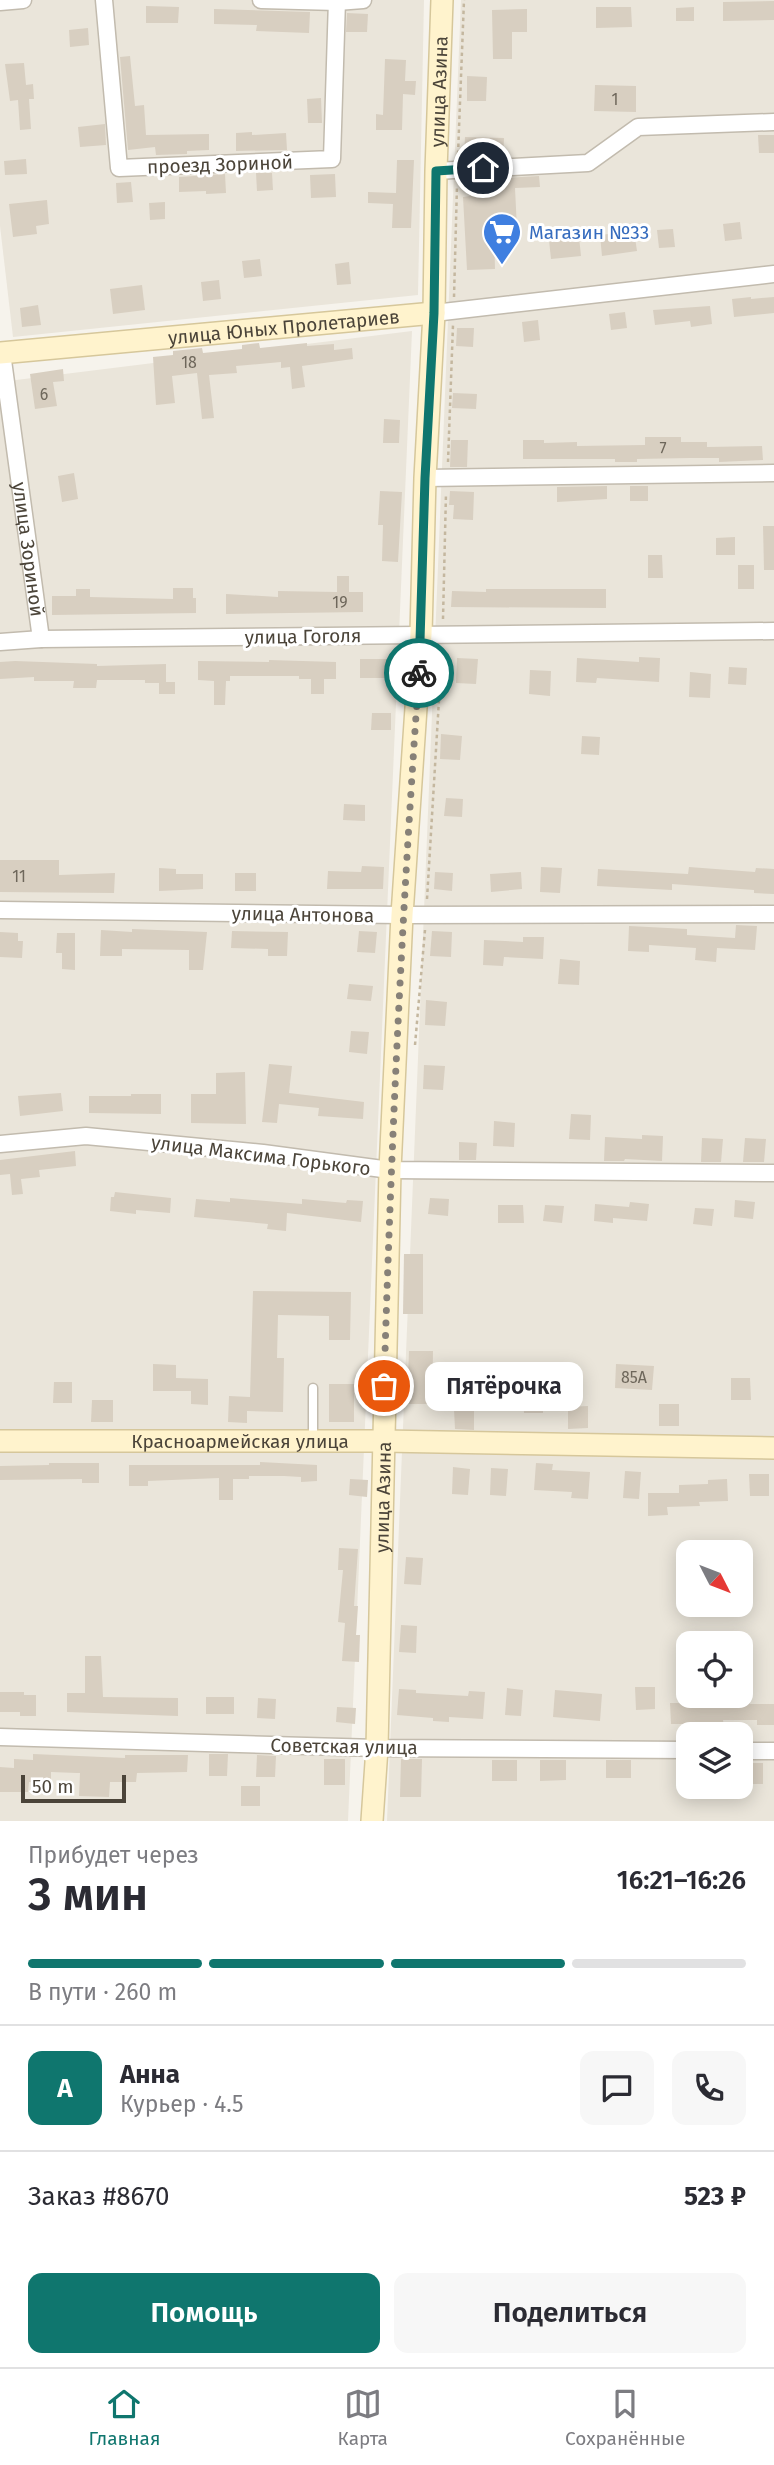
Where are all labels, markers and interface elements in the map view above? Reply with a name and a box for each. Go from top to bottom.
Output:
street label: улица Азина [426,36,453,148]
house number: 1 [612,90,618,109]
pin [453,138,513,198]
icon: home [464,149,502,187]
street label: проезд Зориной [147,150,293,179]
supermarket icon: Магазин №33 [481,211,523,266]
place label: Магазин №33 [529,221,649,244]
street label: улица Юных Пролетариев [167,305,401,349]
house number: 18 [181,353,197,372]
house number: 6 [40,385,48,404]
house number: 7 [659,439,667,458]
street label: улица Зориной [8,481,49,618]
house number: 19 [332,593,348,612]
street label: улица Гоголя [244,624,362,649]
courier [384,638,454,708]
icon: bike [400,654,438,692]
house number: 11 [12,867,26,886]
street label: улица Антонова [232,902,374,927]
street label: улица Максима Горького [150,1131,372,1180]
pin [354,1356,414,1416]
callout: Пятёрочка [426,1362,584,1410]
icon: bag [365,1367,403,1405]
house number: 85А [621,1368,648,1387]
text: Пятёрочка [446,1372,562,1400]
street label: Красноармейская улица [131,1430,349,1453]
street label: улица Азина [370,1441,396,1553]
north arrow [676,1540,752,1617]
map controls [676,1540,753,1799]
button: locate [676,1631,753,1708]
button: layers [676,1722,753,1799]
street label: Советская улица [270,1734,418,1759]
scale bar [21,1772,126,1804]
text: 50 m [32,1775,73,1798]
text: Прибудет через [28,1841,199,1869]
text: 16:21–16:26 [617,1865,746,1896]
text: 3 мин [28,1867,148,1922]
text: В пути · 260 m [28,1978,177,2006]
button: chat [580,2051,654,2125]
button: phone [672,2051,746,2125]
text: Анна [120,2059,180,2090]
text: А [57,2073,73,2104]
text: Курьер · 4.5 [120,2090,244,2118]
text: Заказ #8670 [28,2181,170,2212]
text: 523 ₽ [684,2181,746,2212]
button: Помощь [28,2273,380,2353]
button: Поделиться [394,2273,746,2353]
tab: Главная [89,2385,160,2450]
tab: Карта [338,2385,388,2450]
tab: Сохранённые [565,2385,685,2450]

